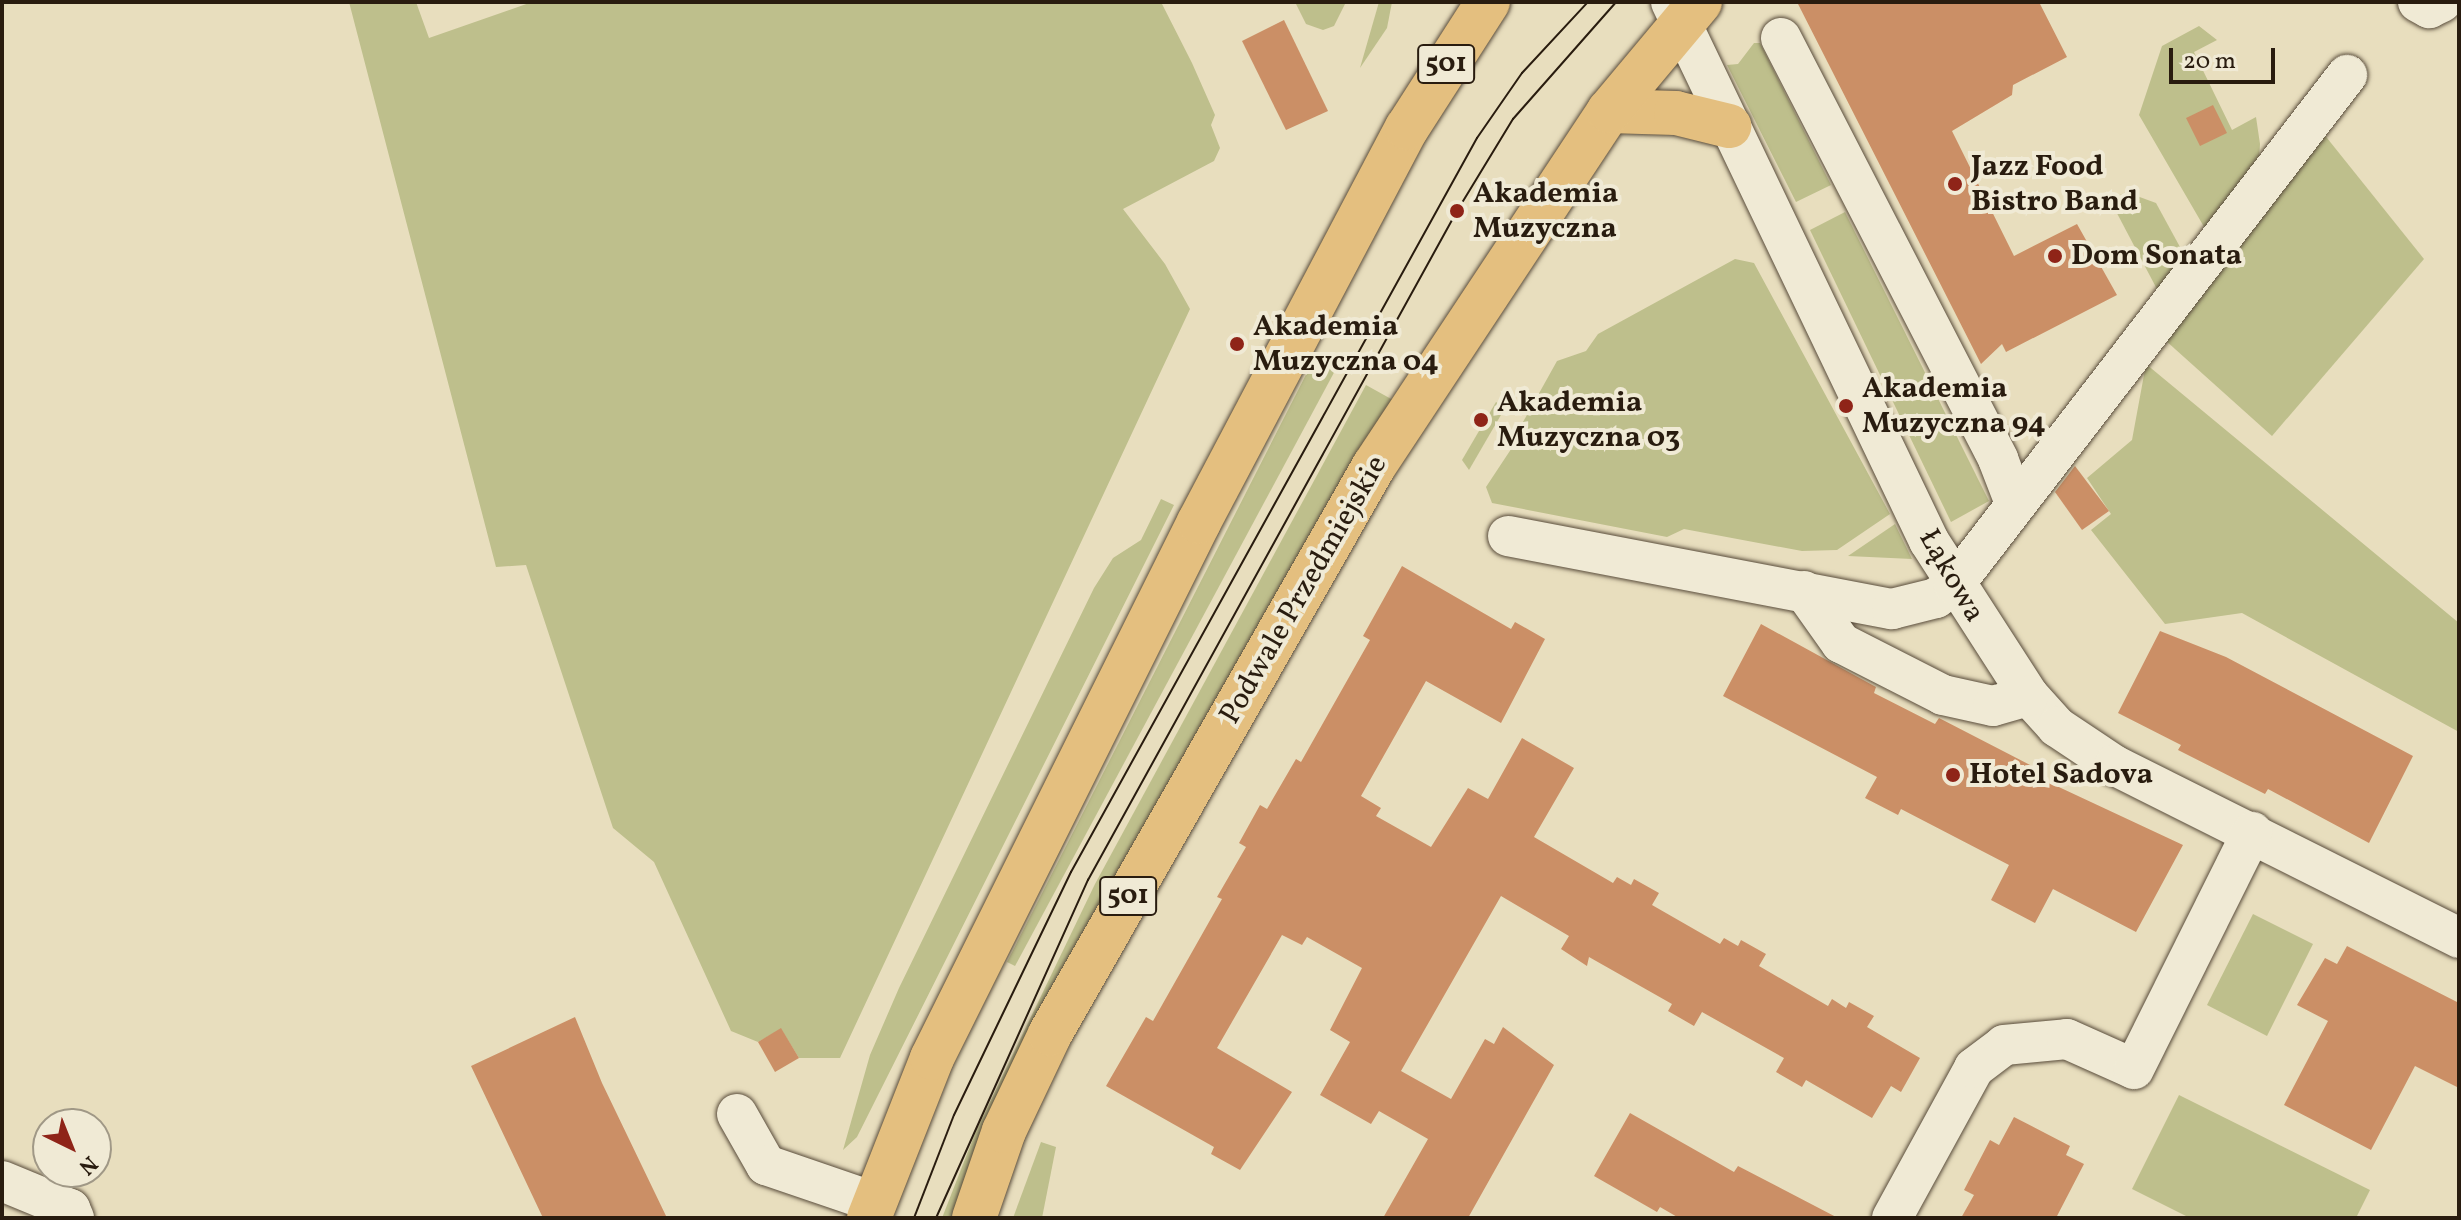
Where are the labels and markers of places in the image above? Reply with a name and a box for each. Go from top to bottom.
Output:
place label: Jazz Food Bistro Band [1971,149,2138,220]
marker: Jazz Food Bistro Band [1946,175,1964,193]
place label: Akademia Muzyczna [1473,176,1618,246]
marker: Akademia Muzyczna [1448,202,1466,220]
place label: Dom Sonata [2071,238,2242,274]
marker: Dom Sonata [2046,247,2064,265]
place label: Akademia Muzyczna 04 [1253,309,1439,380]
marker: Akademia Muzyczna 04 [1228,335,1246,353]
place label: Akademia Muzyczna 94 [1862,371,2046,442]
place label: Akademia Muzyczna 03 [1497,385,1680,456]
marker: Akademia Muzyczna 94 [1837,397,1855,415]
marker: Akademia Muzyczna 03 [1472,411,1490,429]
place label: Hotel Sadova [1969,757,2153,793]
marker: Hotel Sadova [1944,766,1962,784]

